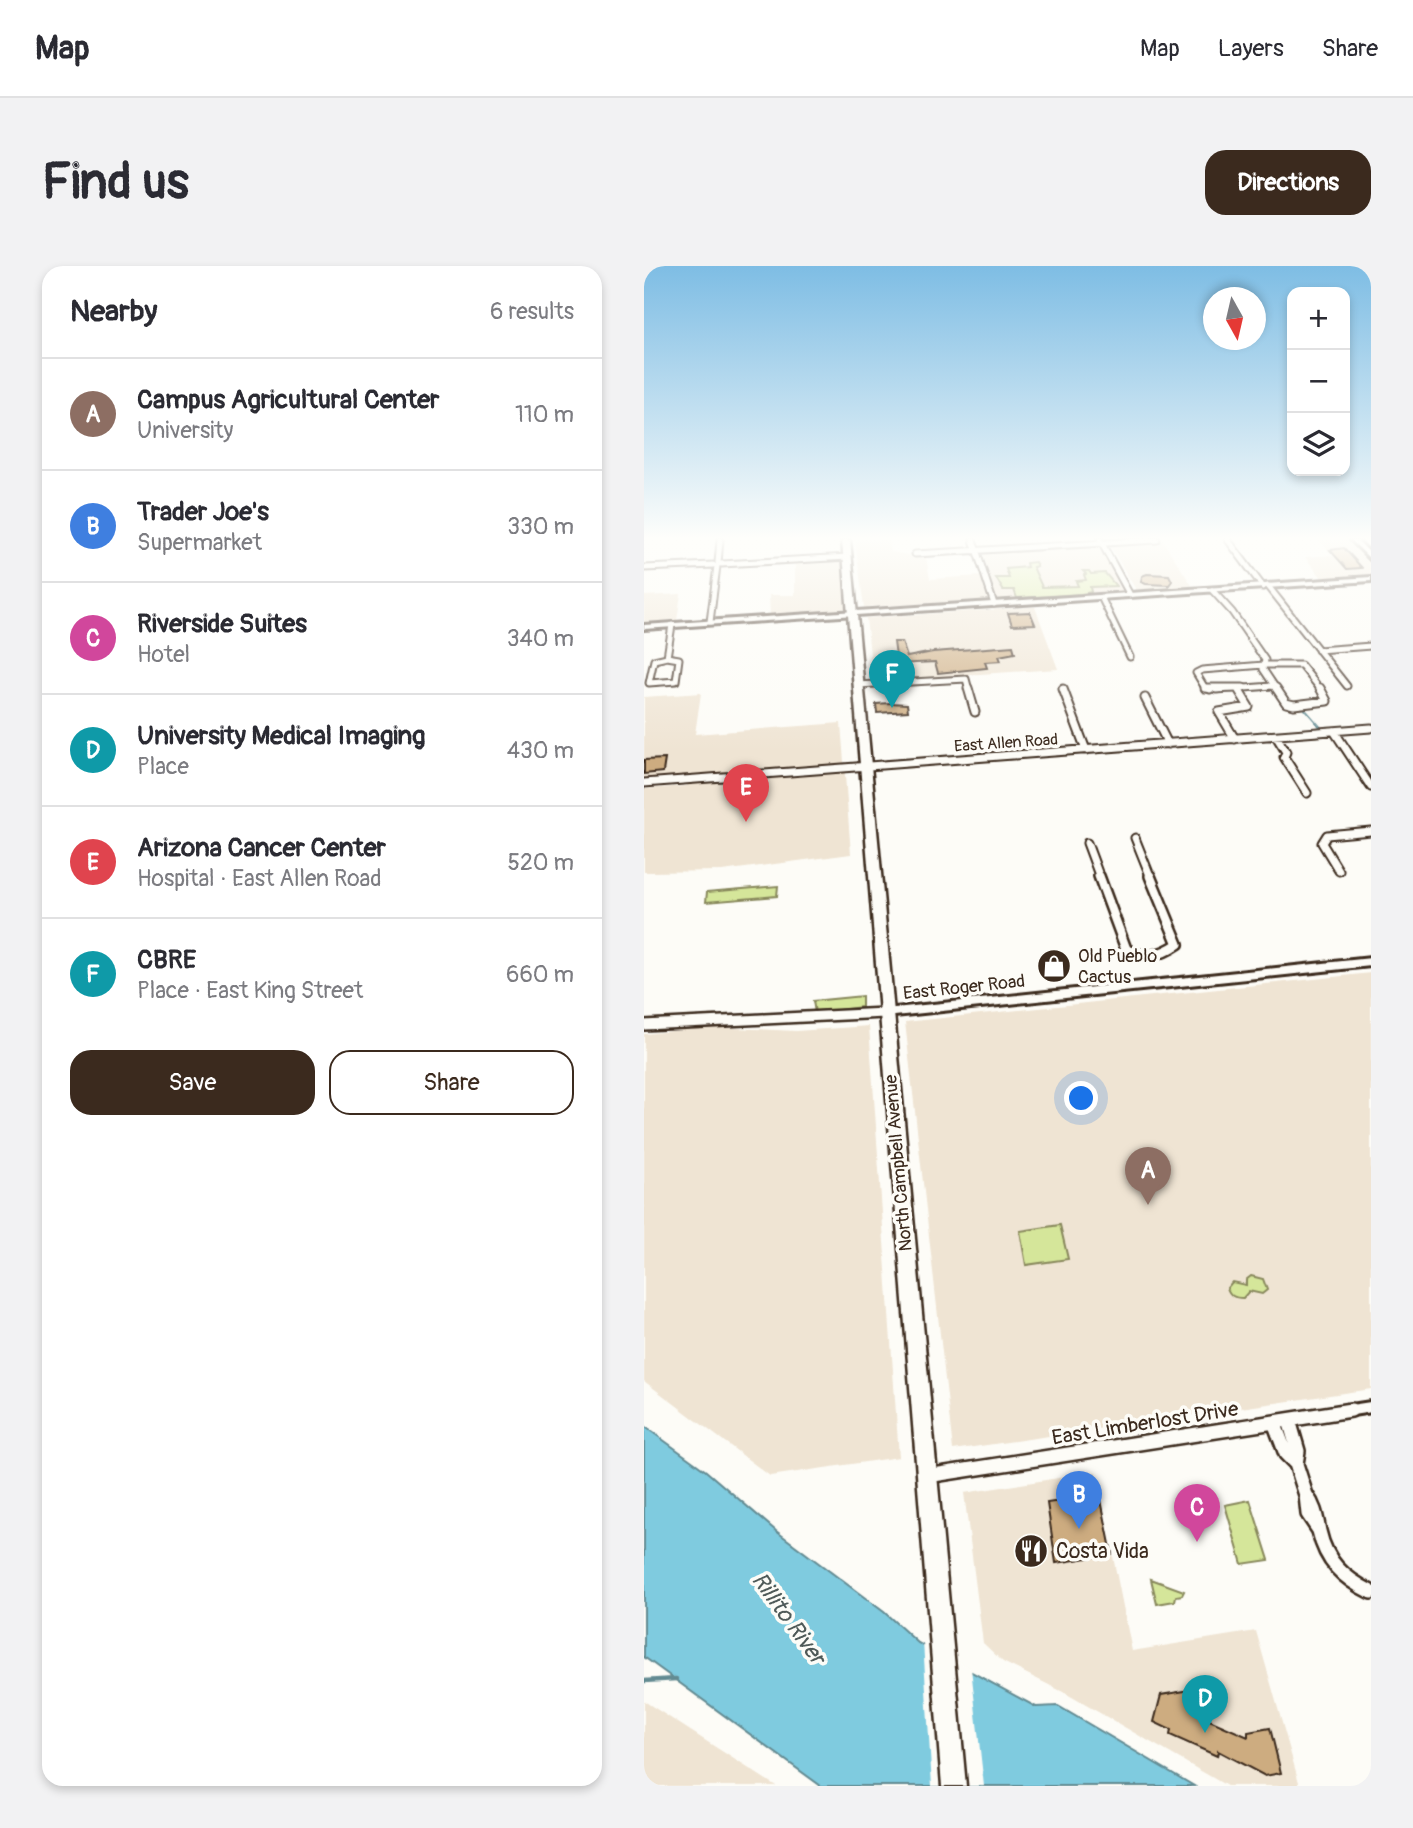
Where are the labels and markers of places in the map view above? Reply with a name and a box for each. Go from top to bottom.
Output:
pin: F [869,650,915,708]
pin: E [723,764,769,822]
place label: Old Pueblo Cactus [1078,945,1157,989]
shop icon: Old Pueblo Cactus [1035,947,1073,985]
pin: A [1125,1147,1171,1205]
pin: B [1056,1471,1102,1529]
pin: C [1174,1484,1220,1542]
restaurant icon: Costa Vida [1012,1532,1050,1570]
place label: Costa Vida [1056,1538,1149,1565]
pin: D [1182,1675,1228,1733]

